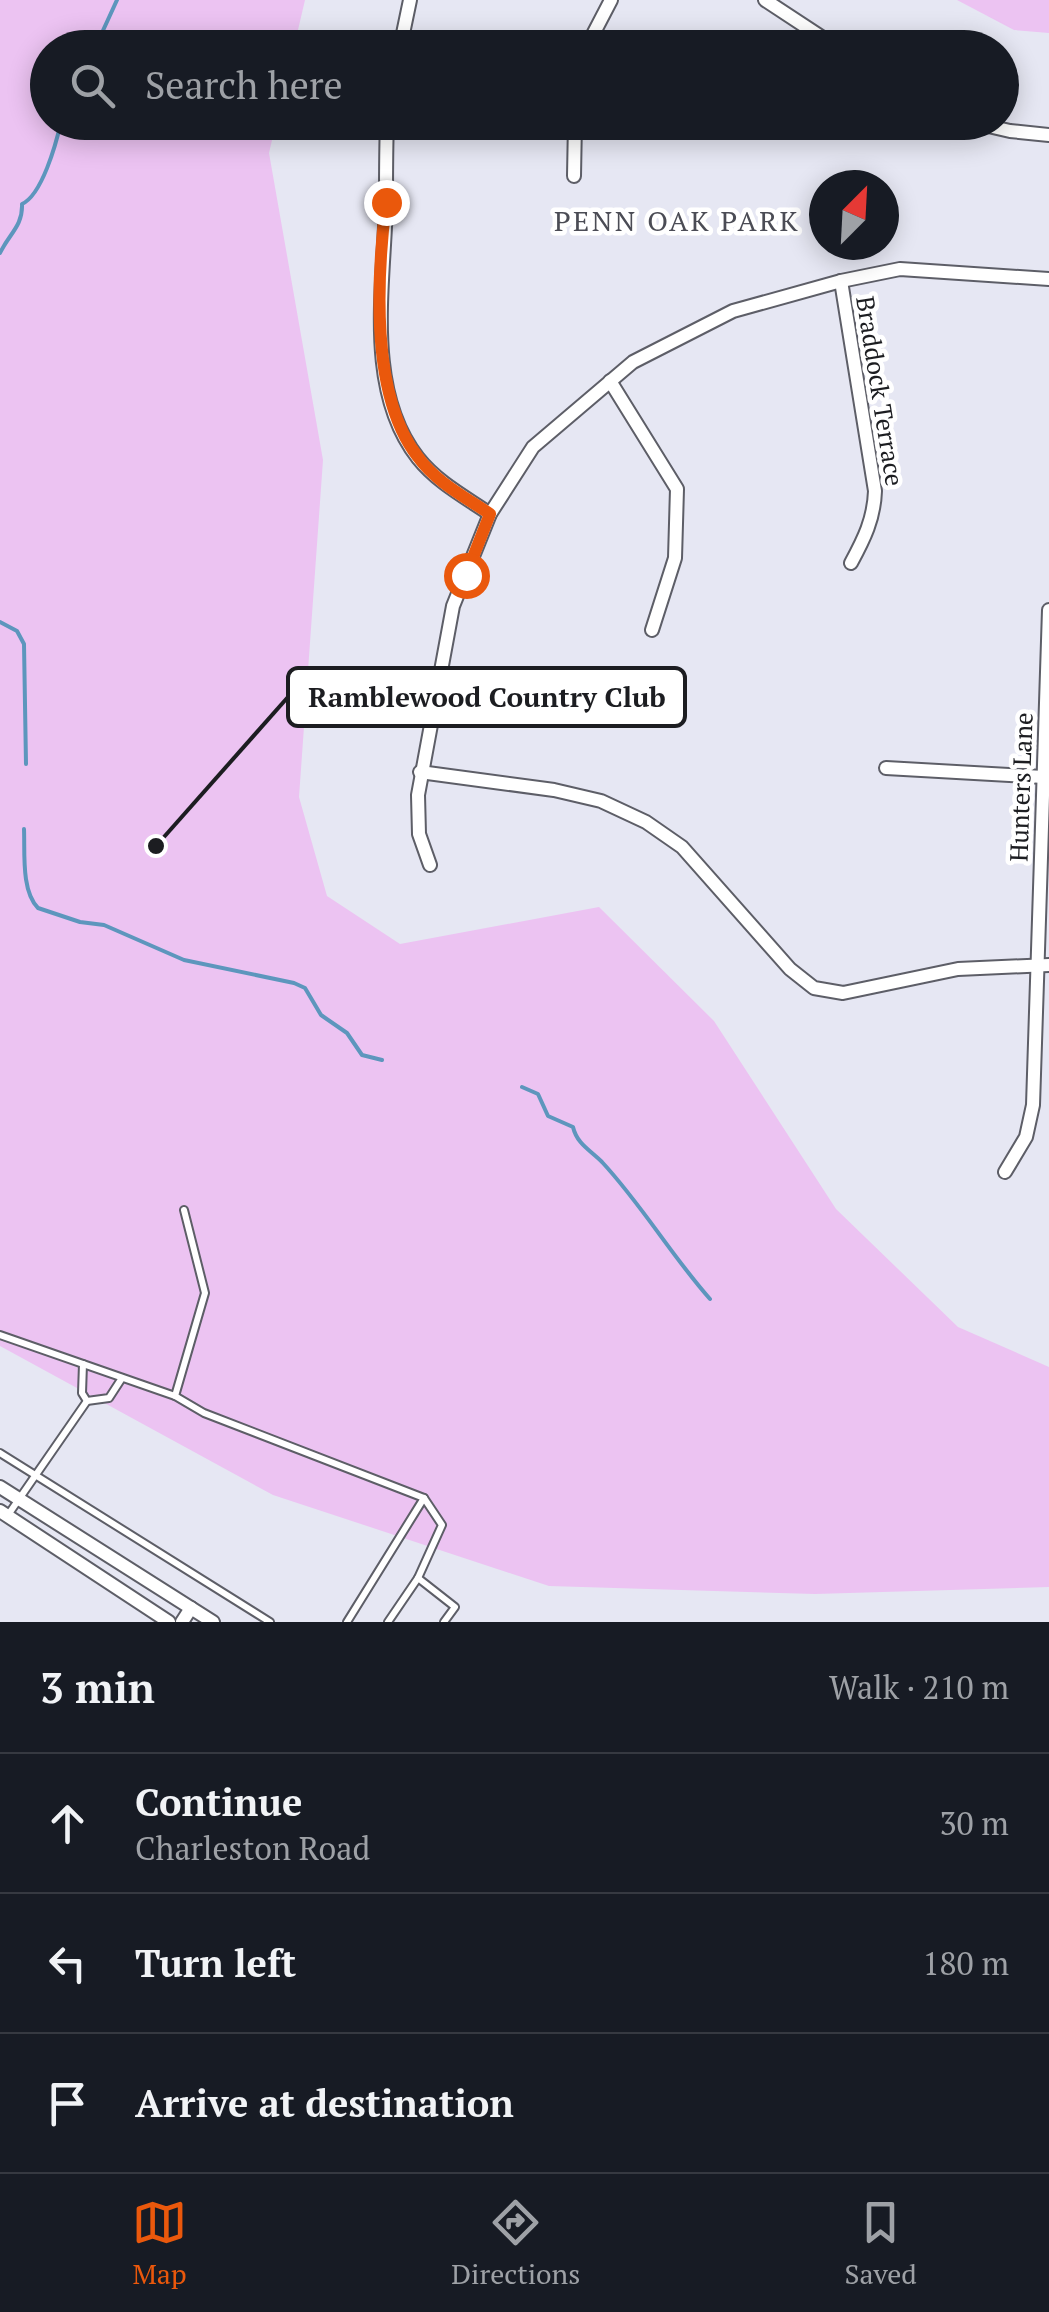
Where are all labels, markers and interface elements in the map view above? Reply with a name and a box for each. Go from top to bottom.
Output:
search box [30,30,1019,140]
icon: search [65,58,120,113]
text: Search here [145,60,343,110]
north arrow [809,170,899,260]
route end [364,180,410,226]
district label: PENN OAK PARK [554,202,800,239]
street label: Braddock Terrace [849,294,912,488]
route start [444,553,490,599]
callout: Ramblewood Country Club [288,668,685,726]
text: Ramblewood Country Club [308,678,666,715]
street label: Hunters Lane [1001,712,1040,862]
text: 3 min [40,1659,155,1715]
text: Walk · 210 m [829,1666,1009,1708]
text: Continue [135,1777,302,1827]
icon: ahead [40,1796,95,1851]
text: 30 m [939,1802,1009,1844]
text: Charleston Road [135,1827,370,1869]
icon: left [40,1936,95,1991]
text: Turn left [135,1938,296,1988]
text: 180 m [922,1942,1009,1984]
icon: arrive [40,2076,95,2131]
text: Arrive at destination [135,2078,514,2128]
tab: Map [132,2195,187,2292]
tab: Directions [451,2195,580,2292]
tab: Saved [844,2195,917,2292]

